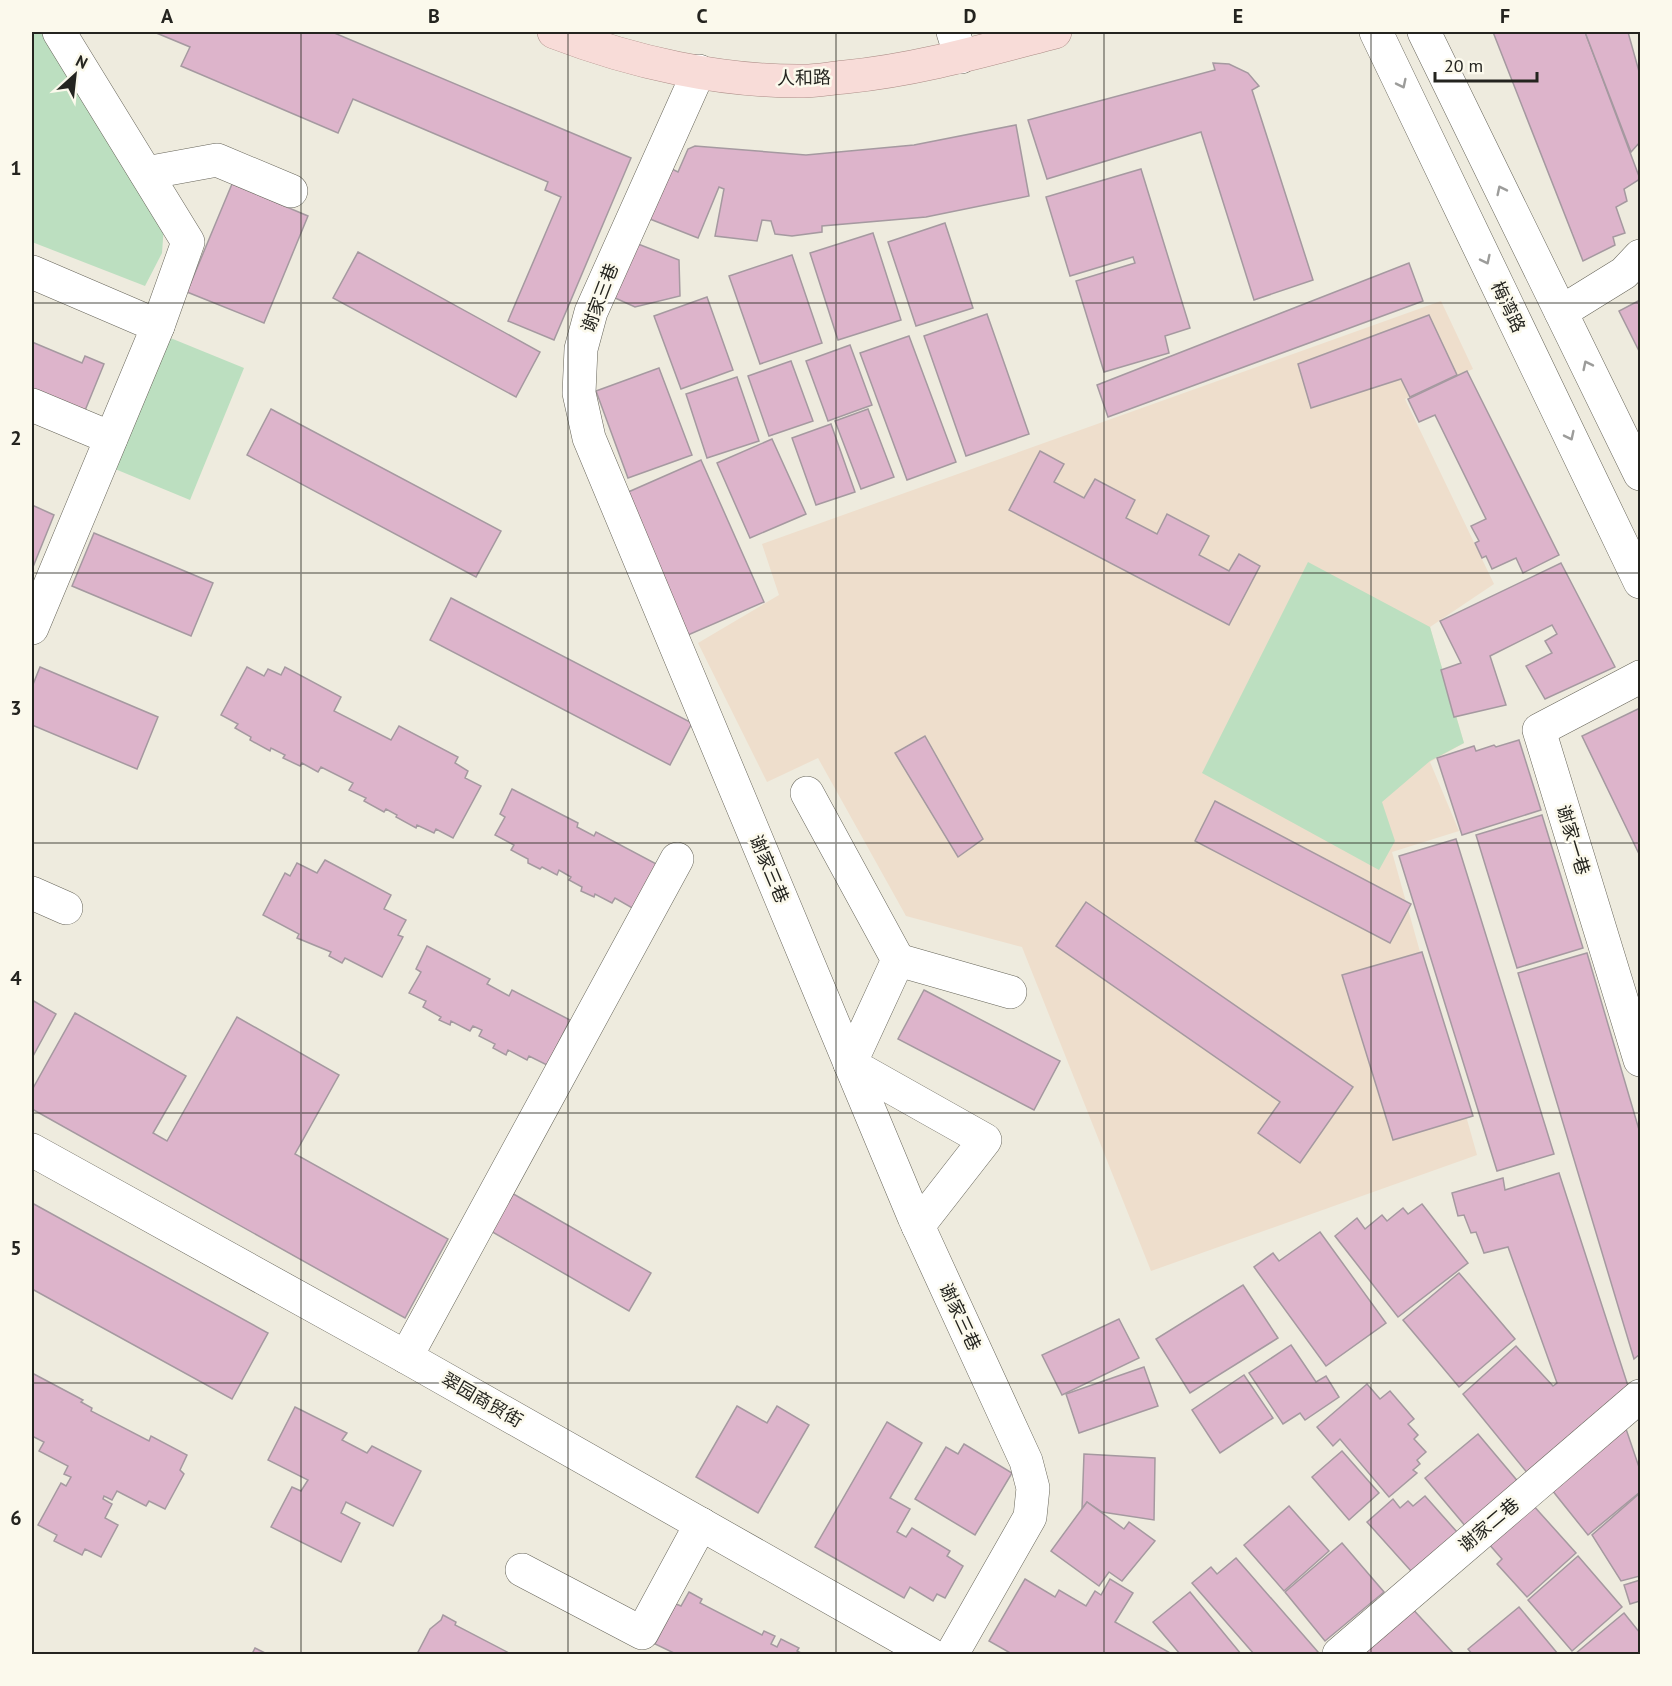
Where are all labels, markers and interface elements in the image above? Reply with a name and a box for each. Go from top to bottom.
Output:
text: A [161,3,174,29]
text: B [428,3,440,29]
text: C [696,3,708,29]
text: D [964,3,977,29]
text: E [1233,3,1243,29]
text: F [1500,3,1510,29]
north arrow [45,45,105,105]
scale bar [1435,45,1537,83]
text: N [73,50,91,73]
text: 20 m [1444,54,1483,77]
street label: 人和路 [777,66,831,89]
one-way arrow [1394,78,1406,89]
text: 1 [10,155,22,181]
one-way arrow [1497,185,1509,196]
one-way arrow [1479,254,1490,265]
street label: 谢家三巷 [576,260,623,336]
street label: 梅湾路 [1486,277,1531,336]
one-way arrow [1583,361,1594,372]
text: 2 [10,425,22,451]
one-way arrow [1563,429,1575,440]
text: 3 [10,695,22,721]
street label: 谢家一巷 [1552,802,1595,878]
street label: 谢家三巷 [745,831,794,906]
text: 4 [10,965,22,991]
text: 5 [10,1235,22,1261]
street label: 谢家三巷 [935,1279,986,1354]
street label: 翠园商贸街 [438,1367,527,1432]
street label: 谢家二巷 [1454,1493,1524,1557]
text: 6 [10,1505,22,1531]

